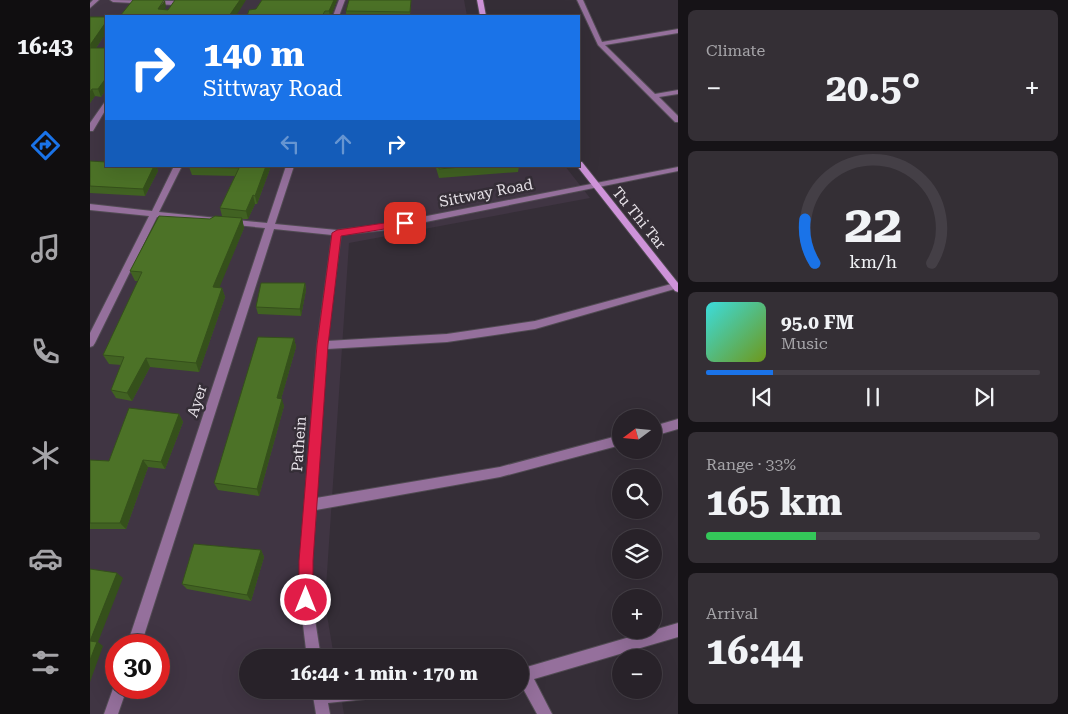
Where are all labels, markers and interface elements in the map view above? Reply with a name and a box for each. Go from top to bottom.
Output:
text: 16:43 [17,34,73,59]
text: 140 m [203,34,304,75]
icon: right [120,35,185,100]
text: Climate [706,41,765,60]
text: 20.5° [826,66,920,110]
text: − [706,72,722,105]
text: + [1024,72,1040,105]
text: Sittway Road [203,76,342,101]
icon: directions [28,128,63,163]
icon: left [276,130,304,158]
icon: ahead [329,130,357,158]
icon: right [382,130,410,158]
street label: Sittway Road [438,175,535,211]
street label: Tu Thi Tar [608,183,670,253]
text: 22 [844,194,902,255]
pin [384,202,426,244]
icon: arrive [391,209,419,237]
icon: music [28,231,63,266]
text: km/h [849,251,897,272]
text: 95.0 FM [781,311,854,334]
icon: phone [28,334,63,369]
text: Music [781,334,828,353]
street label: Ayer [183,383,211,419]
icon: previous [748,383,776,411]
icon: pause [859,383,887,411]
icon: next [970,383,998,411]
north arrow [612,409,662,459]
map controls [612,409,662,699]
street label: Pathein [288,416,310,472]
icon: climate [28,438,63,473]
text: Range · 33% [706,455,796,474]
button: search [612,469,662,519]
text: 165 km [706,480,842,524]
button: layers [612,529,662,579]
icon: car [28,541,63,576]
position arrow [279,573,331,625]
button: + [612,589,662,639]
text: Arrival [706,604,758,623]
text: 16:44 [706,629,803,673]
speed limit sign: 30 [105,634,170,699]
icon: filters [28,645,63,680]
button: − [612,649,662,699]
text: 16:44 · 1 min · 170 m [290,662,478,685]

